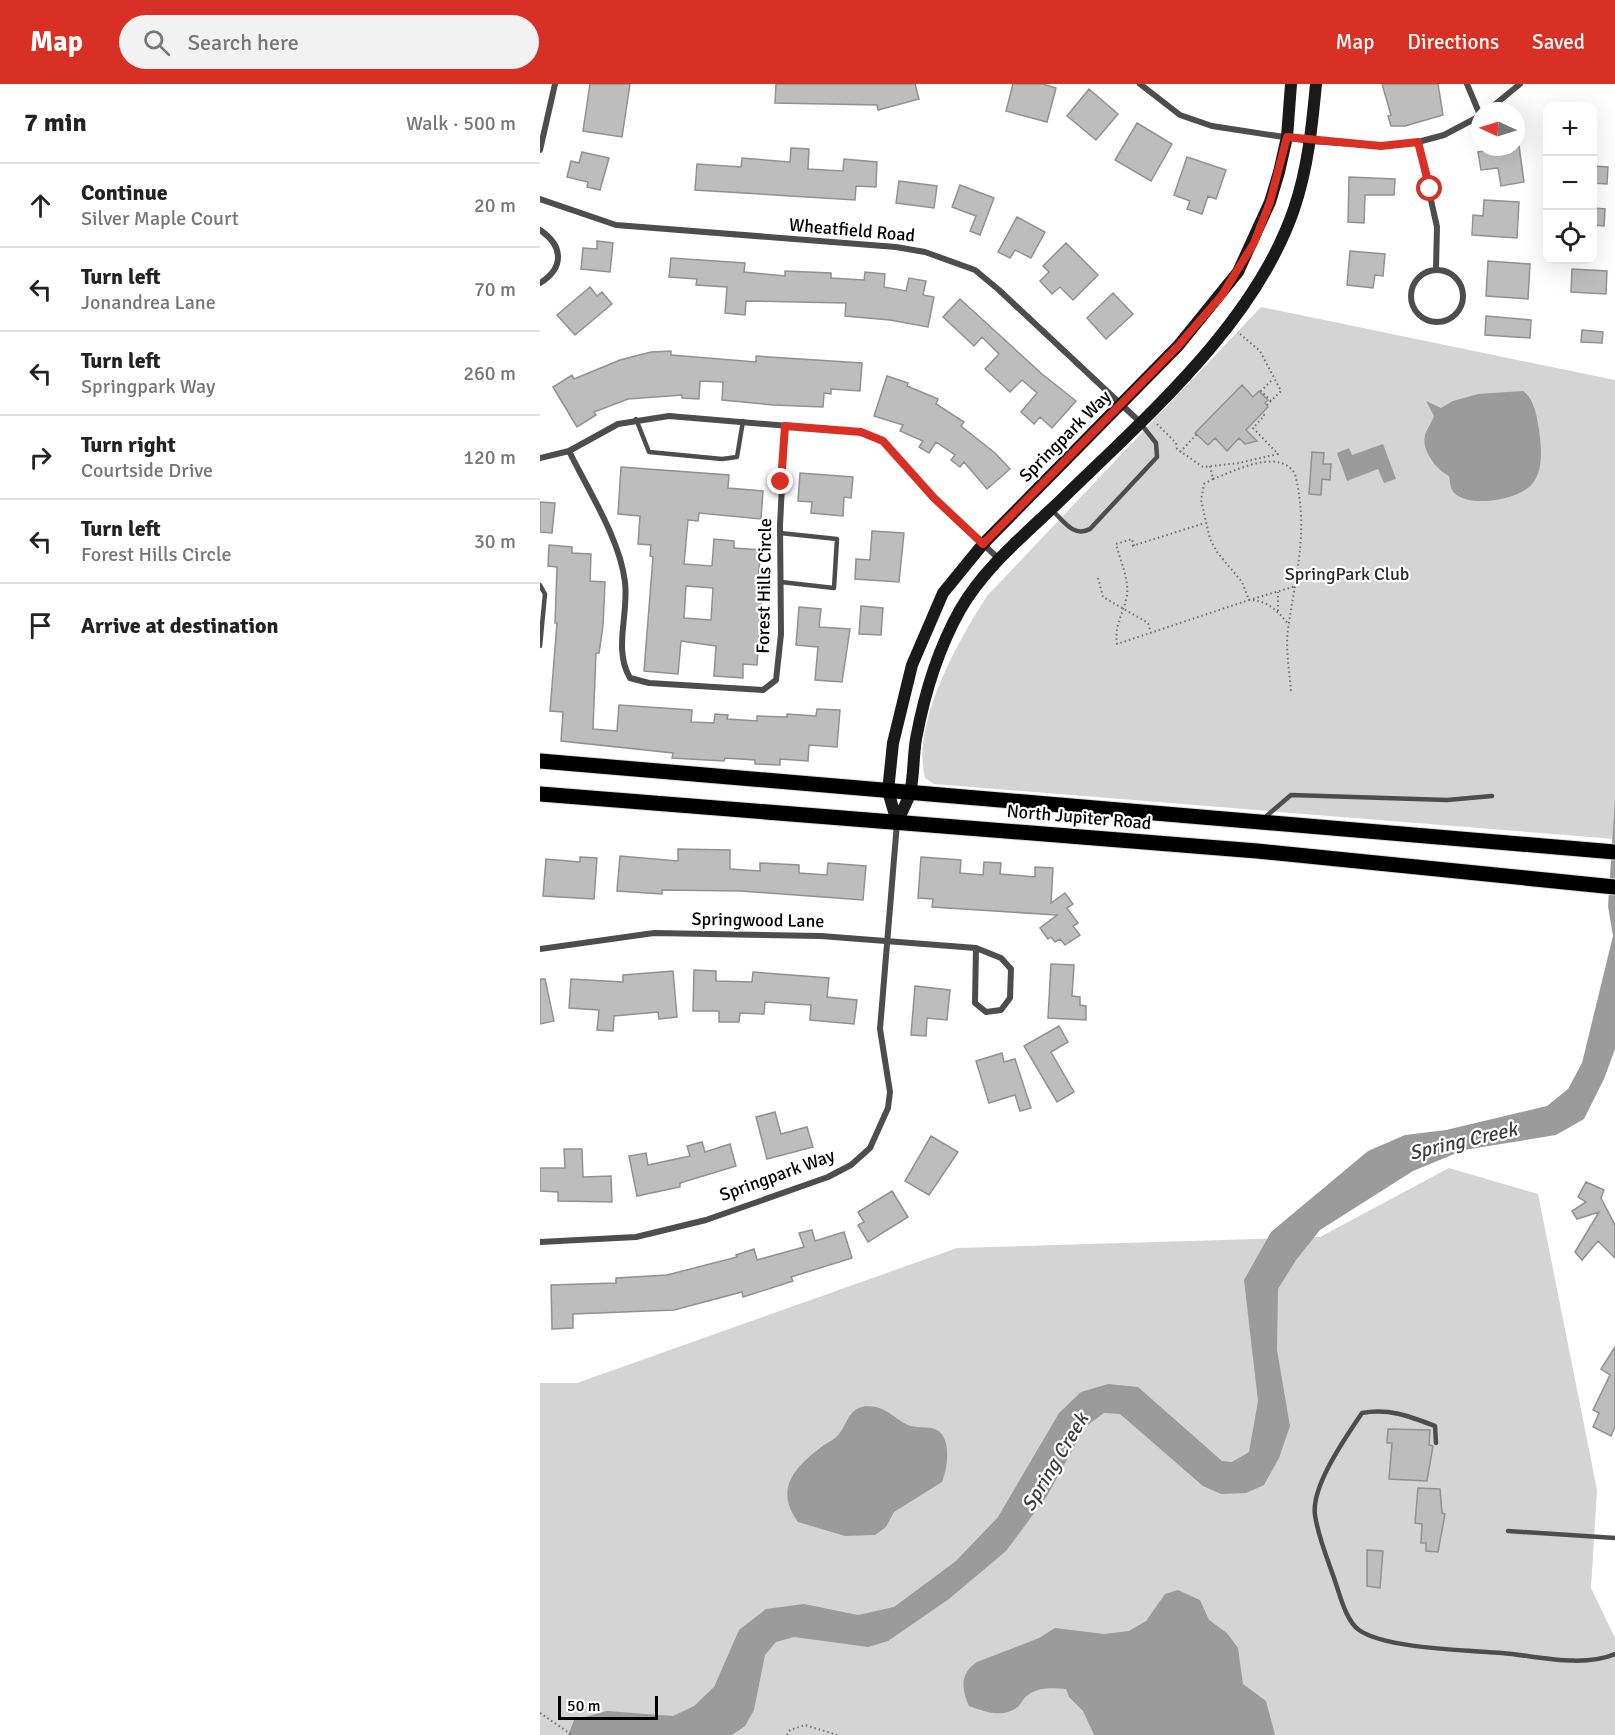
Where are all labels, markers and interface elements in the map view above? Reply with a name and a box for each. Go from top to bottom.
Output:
search box [119,15,539,69]
text: Map [30,25,83,59]
icon: search [140,26,173,59]
text: Search here [188,29,299,56]
text: Map [1336,29,1374,55]
text: Directions [1407,29,1499,55]
text: Saved [1532,29,1585,55]
north arrow [1471,102,1525,156]
map controls [1543,102,1597,264]
button: + [1543,102,1597,156]
text: 7 min [24,107,87,139]
text: Walk · 500 m [406,111,516,136]
button: − [1543,156,1597,210]
route start [1416,175,1442,201]
text: Continue [81,179,168,206]
icon: ahead [24,189,57,222]
text: 20 m [474,193,516,218]
text: Silver Maple Court [81,206,239,231]
button: locate [1543,210,1597,264]
street label: Wheatfield Road [788,214,916,246]
text: Turn left [81,263,161,290]
icon: left [24,273,57,306]
text: 70 m [474,277,516,302]
text: Jonandrea Lane [81,290,216,315]
text: Turn left [81,347,161,374]
icon: left [24,357,57,390]
text: 260 m [463,361,516,386]
text: Springpark Way [81,374,215,399]
street label: Springpark Way [1014,385,1116,487]
text: Turn right [81,431,176,458]
icon: right [24,441,57,474]
text: 120 m [463,445,516,470]
text: Courtside Drive [81,458,213,483]
route end [767,468,793,494]
text: Turn left [81,515,161,542]
street label: Forest Hills Circle [752,518,776,654]
icon: left [24,525,57,558]
text: 30 m [474,529,516,554]
text: Forest Hills Circle [81,542,232,567]
park label: SpringPark Club [1285,563,1409,585]
icon: arrive [24,609,57,642]
text: Arrive at destination [81,612,278,639]
street label: North Jupiter Road [1006,800,1152,834]
street label: Springwood Lane [691,908,825,932]
water label: Spring Creek [1407,1116,1521,1166]
street label: Springpark Way [716,1144,838,1206]
water label: Spring Creek [1016,1407,1095,1516]
scale bar [558,1693,658,1720]
text: 50 m [567,1696,601,1716]

